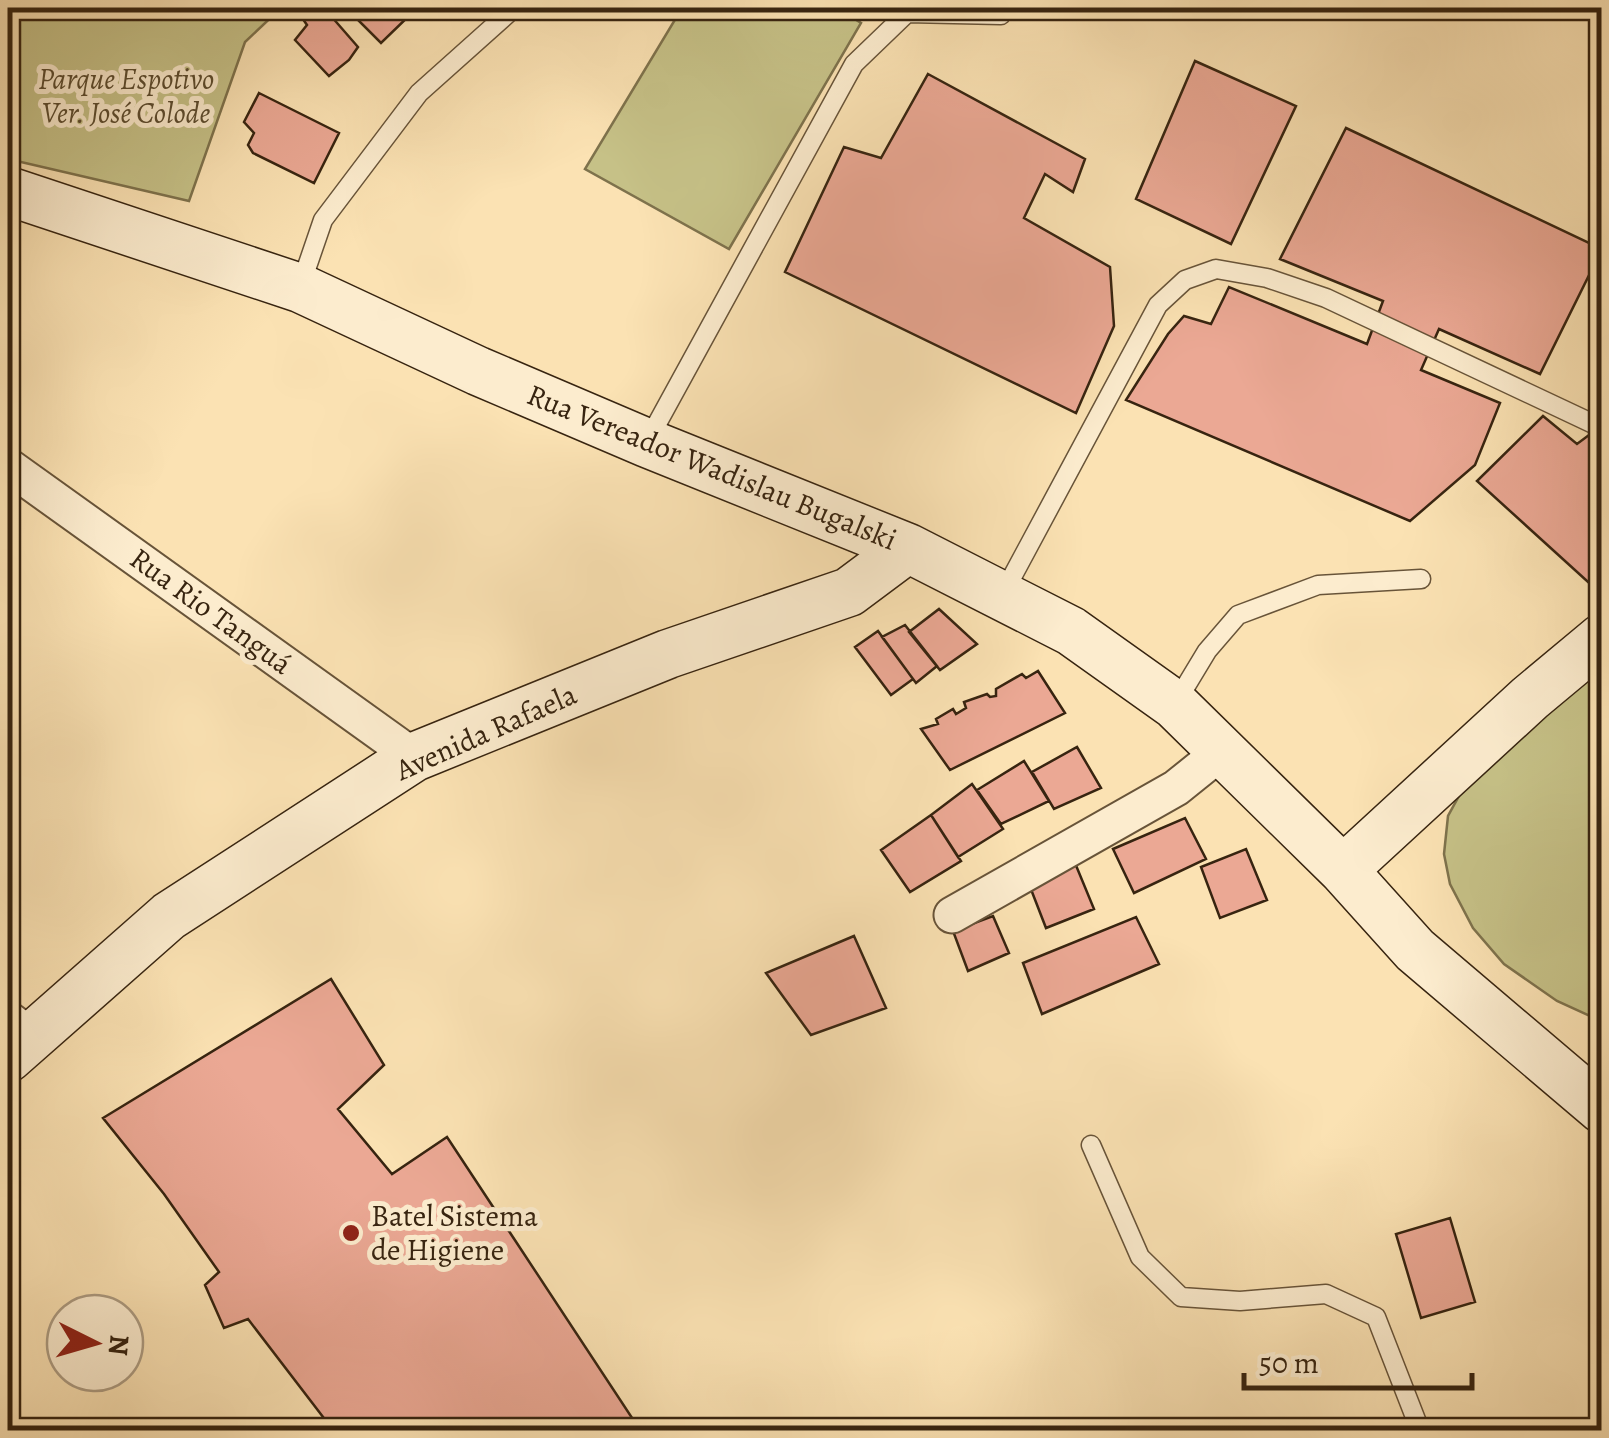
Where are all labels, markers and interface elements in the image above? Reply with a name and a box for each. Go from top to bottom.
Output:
park label: Parque Espotivo Ver. José Colode [38,59,214,133]
street label: Rua Vereador Wadislau Bugalski [521,374,903,560]
street label: Rua Rio Tanguá [122,539,300,683]
street label: Avenida Rafaela [388,674,583,790]
place label: Batel Sistema de Higiene [371,1196,538,1270]
marker: Batel Sistema de Higiene [340,1222,362,1244]
north arrow [45,1293,145,1393]
scale bar [1244,1328,1472,1390]
text: N [99,1333,139,1357]
text: 50 m [1259,1343,1319,1383]

